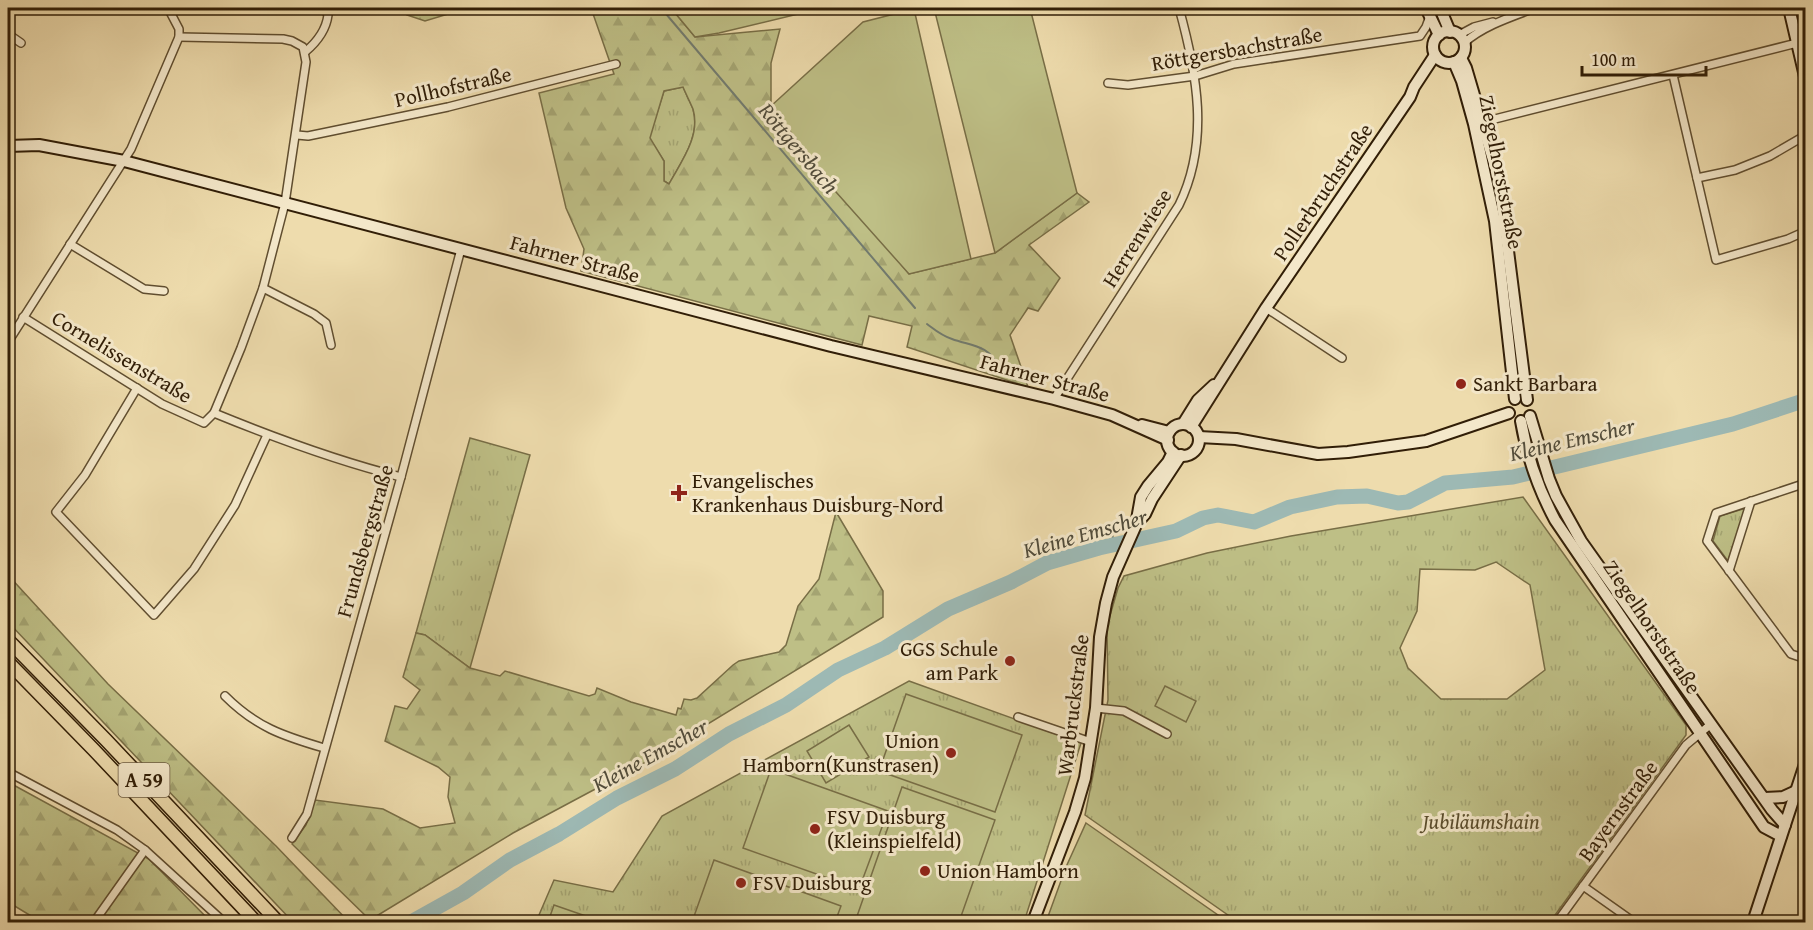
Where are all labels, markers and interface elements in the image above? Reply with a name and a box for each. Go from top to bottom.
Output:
street label: Röttgersbachstraße [1149,18,1325,79]
scale bar [1582,39,1706,77]
text: 100 m [1591,46,1636,73]
street label: Pollhofstraße [391,58,515,115]
street label: Ziegelhorststraße [1471,92,1532,252]
water label: Röttgersbach [751,95,847,201]
street label: Pollerbruchstraße [1265,117,1380,267]
street label: Herrenwiese [1094,182,1179,293]
street label: Fahrner Straße [507,226,643,291]
street label: Cornelissenstraße [46,302,198,411]
street label: Fahrner Straße [977,345,1113,410]
place label: Sankt Barbara [1473,368,1597,399]
marker: Sankt Barbara [1454,377,1468,391]
water label: Kleine Emscher [1505,409,1639,469]
street label: Frundsbergstraße [328,461,401,621]
place label: Evangelisches Krankenhaus Duisburg-Nord [692,465,944,520]
marker: Evangelisches Krankenhaus Duisburg-Nord [670,484,688,502]
water label: Kleine Emscher [1018,500,1152,566]
street label: Ziegelhorststraße [1596,553,1709,700]
street label: Warbruckstraße [1048,632,1097,778]
place label: GGS Schule am Park [900,633,998,688]
marker: GGS Schule am Park [1003,654,1017,668]
water label: Kleine Emscher [586,710,714,800]
place label: Union Hamborn(Kunstrasen) [743,725,939,780]
marker: Union Hamborn(Kunstrasen) [944,746,958,760]
street label: Bayernstraße [1570,754,1665,868]
road number: A 59 [118,763,170,797]
place label: FSV Duisburg (Kleinspielfeld) [827,801,961,856]
park label: Jubiläumshain [1419,806,1540,837]
marker: FSV Duisburg (Kleinspielfeld) [808,822,822,836]
place label: Union Hamborn [937,855,1079,886]
marker: Union Hamborn [918,864,932,878]
place label: FSV Duisburg [753,867,872,898]
marker: FSV Duisburg [734,876,748,890]

